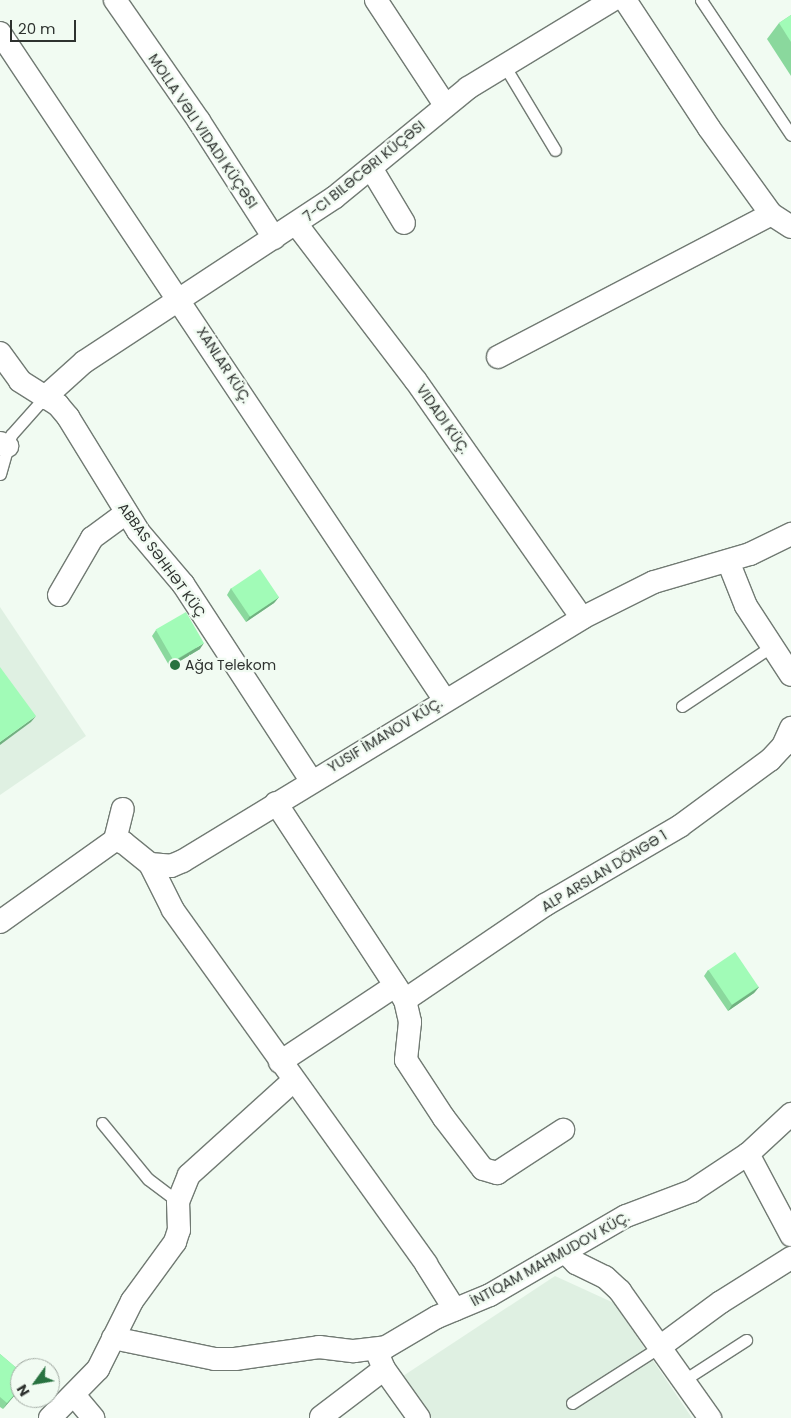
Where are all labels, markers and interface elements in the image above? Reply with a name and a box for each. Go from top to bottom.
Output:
scale bar [12,10,79,42]
text: 20 m [18,18,56,39]
street label: MOLLA VƏLI VIDADI KÜÇƏSI [145,51,261,211]
street label: 7-CI BILƏCƏRI KÜÇƏSI [300,117,428,225]
street label: XANLAR KÜÇ. [193,324,255,406]
street label: VIDADI KÜÇ. [413,381,473,457]
street label: ABBAS SƏHHƏT KÜÇ [115,499,209,621]
place label: Ağa Telekom [185,657,276,673]
marker: Ağa Telekom [169,659,181,671]
street label: YUSIF İMANOV KÜÇ. [325,694,445,776]
street label: ALP ARSLAN DÖNGƏ 1 [538,827,670,915]
street label: İNTIQAM MAHMUDOV KÜÇ. [468,1208,632,1310]
north arrow [10,1358,60,1408]
text: N [12,1381,34,1400]

